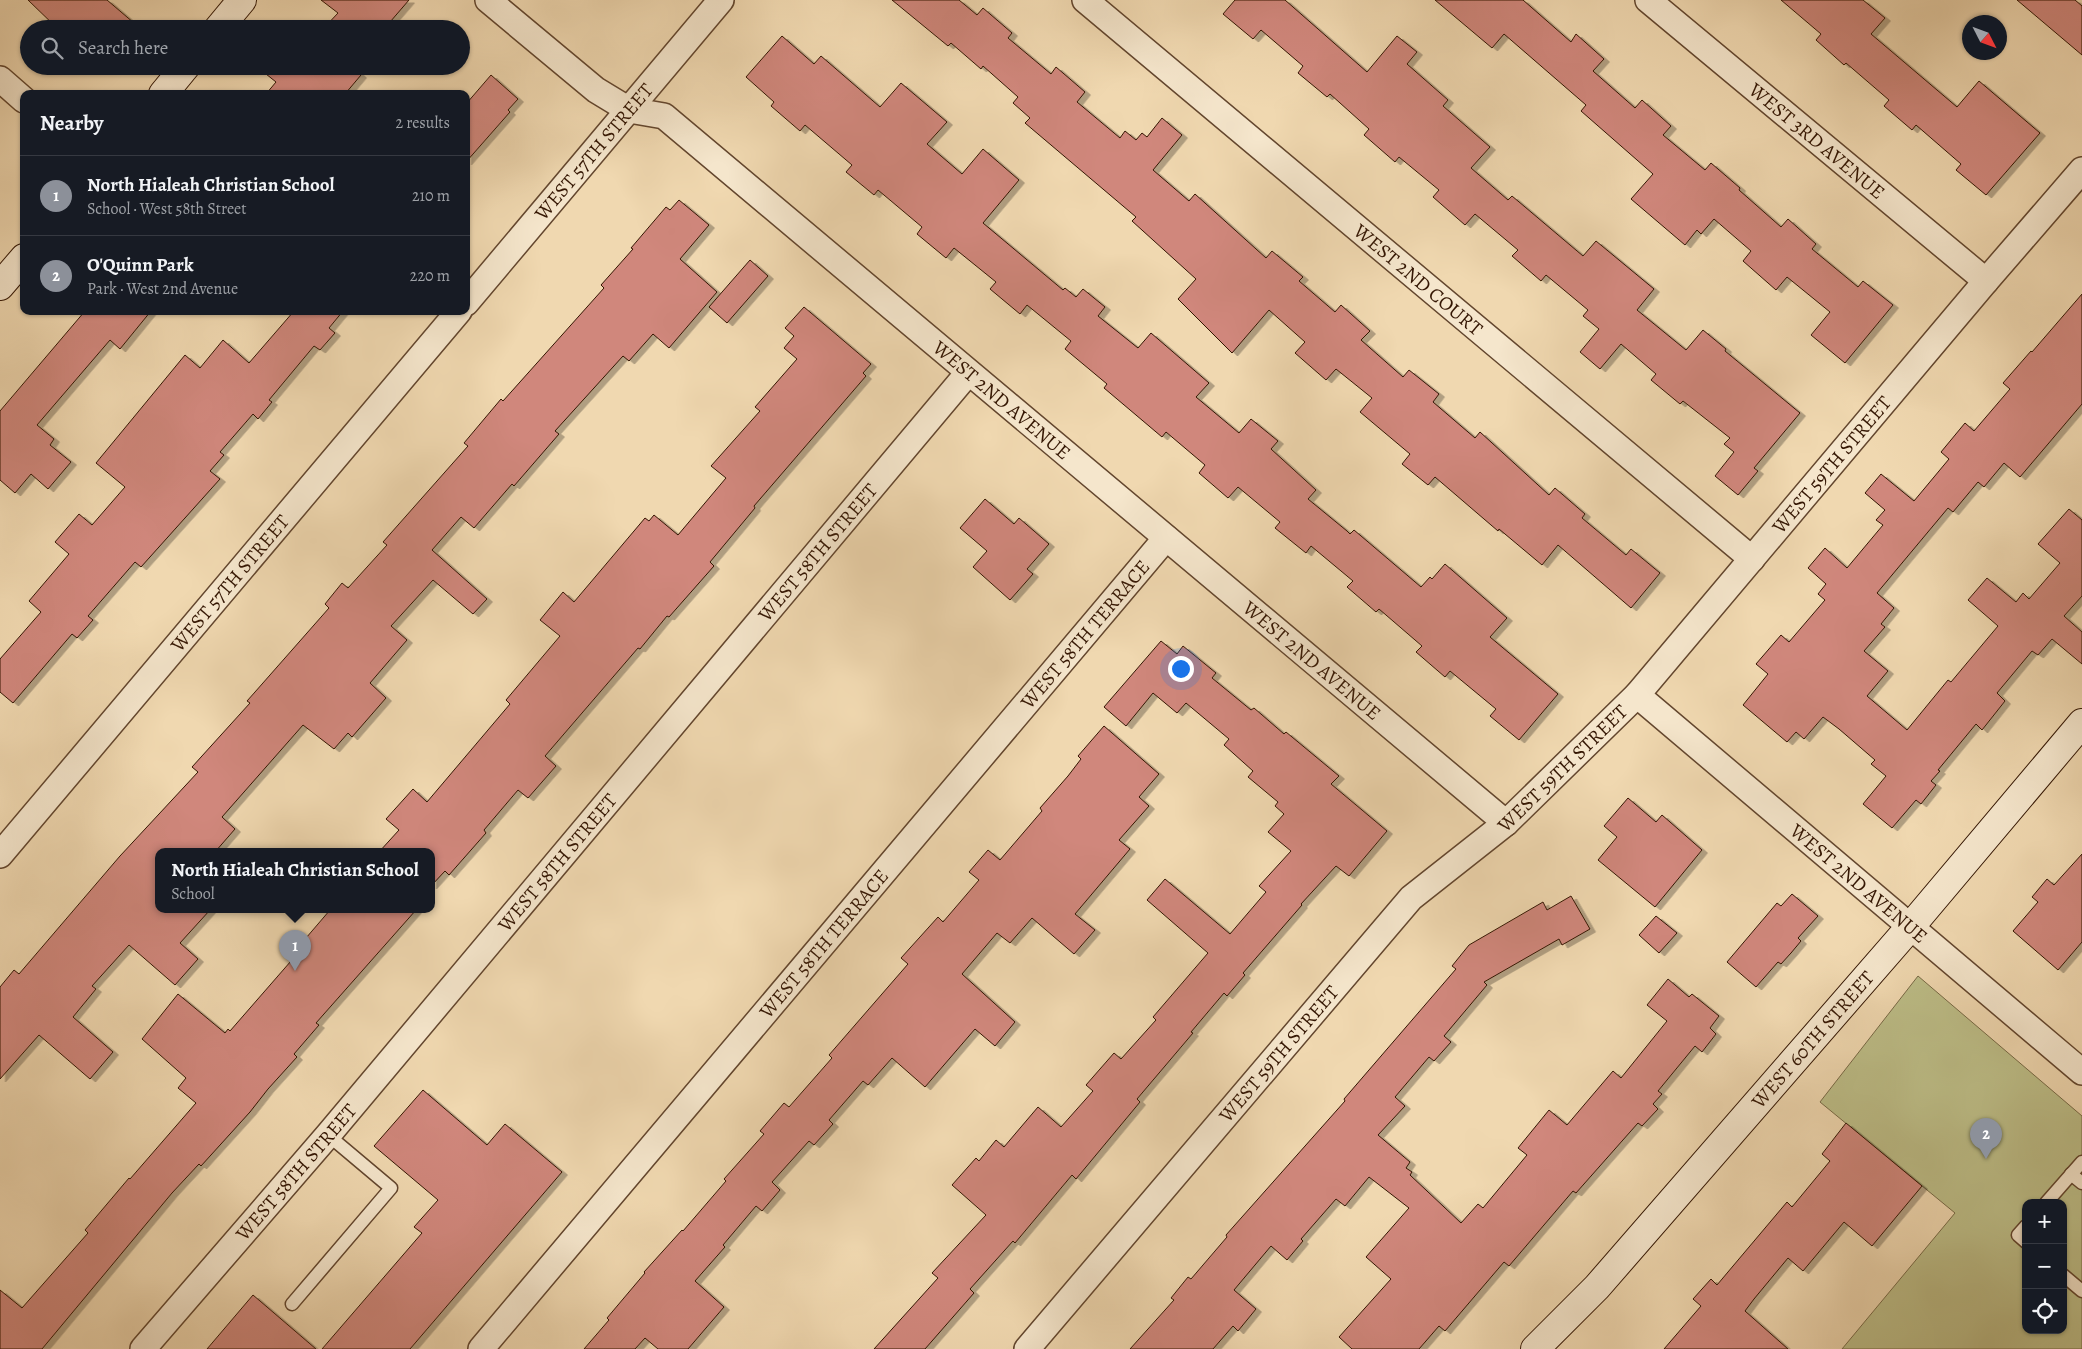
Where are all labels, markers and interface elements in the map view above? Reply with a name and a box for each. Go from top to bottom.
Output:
north arrow [1962,15,2007,60]
search box [20,20,470,75]
icon: search [38,34,66,62]
text: Search here [78,35,168,61]
street label: WEST 3RD AVENUE [1743,76,1891,205]
street label: WEST 57TH STREET [527,77,659,227]
text: Nearby [40,109,103,137]
text: 2 results [395,112,450,134]
text: North Hialeah Christian School [87,172,335,198]
text: 1 [53,185,59,207]
text: 210 m [412,185,450,207]
text: School · West 58th Street [87,198,247,220]
street label: WEST 2ND COURT [1347,217,1489,341]
text: O'Quinn Park [87,252,193,278]
text: 2 [52,265,60,287]
text: 220 m [410,265,450,287]
text: Park · West 2nd Avenue [87,278,238,300]
street label: WEST 2ND AVENUE [926,333,1077,466]
street label: WEST 59TH STREET [1765,390,1897,540]
street label: WEST 58TH STREET [751,477,883,628]
street label: WEST 57TH STREET [163,509,295,658]
street label: WEST 58TH TERRACE [1014,554,1156,715]
street label: WEST 2ND AVENUE [1237,594,1387,726]
your location [1168,656,1194,682]
street label: WEST 59TH STREET [1491,698,1633,839]
street label: WEST 58TH STREET [491,787,623,938]
street label: WEST 2ND AVENUE [1784,816,1934,949]
popup [155,848,435,913]
text: North Hialeah Christian School [171,857,419,883]
street label: WEST 58TH TERRACE [752,863,894,1024]
text: School [171,883,215,905]
pin: 1 [279,930,311,971]
street label: WEST 60TH STREET [1744,965,1880,1115]
street label: WEST 59TH STREET [1212,979,1345,1129]
street label: WEST 58TH STREET [229,1098,362,1247]
pin: 2 [1970,1118,2002,1159]
map controls [2022,1199,2067,1334]
button: + [2022,1199,2067,1244]
button: − [2022,1244,2067,1289]
button: locate [2022,1289,2067,1334]

